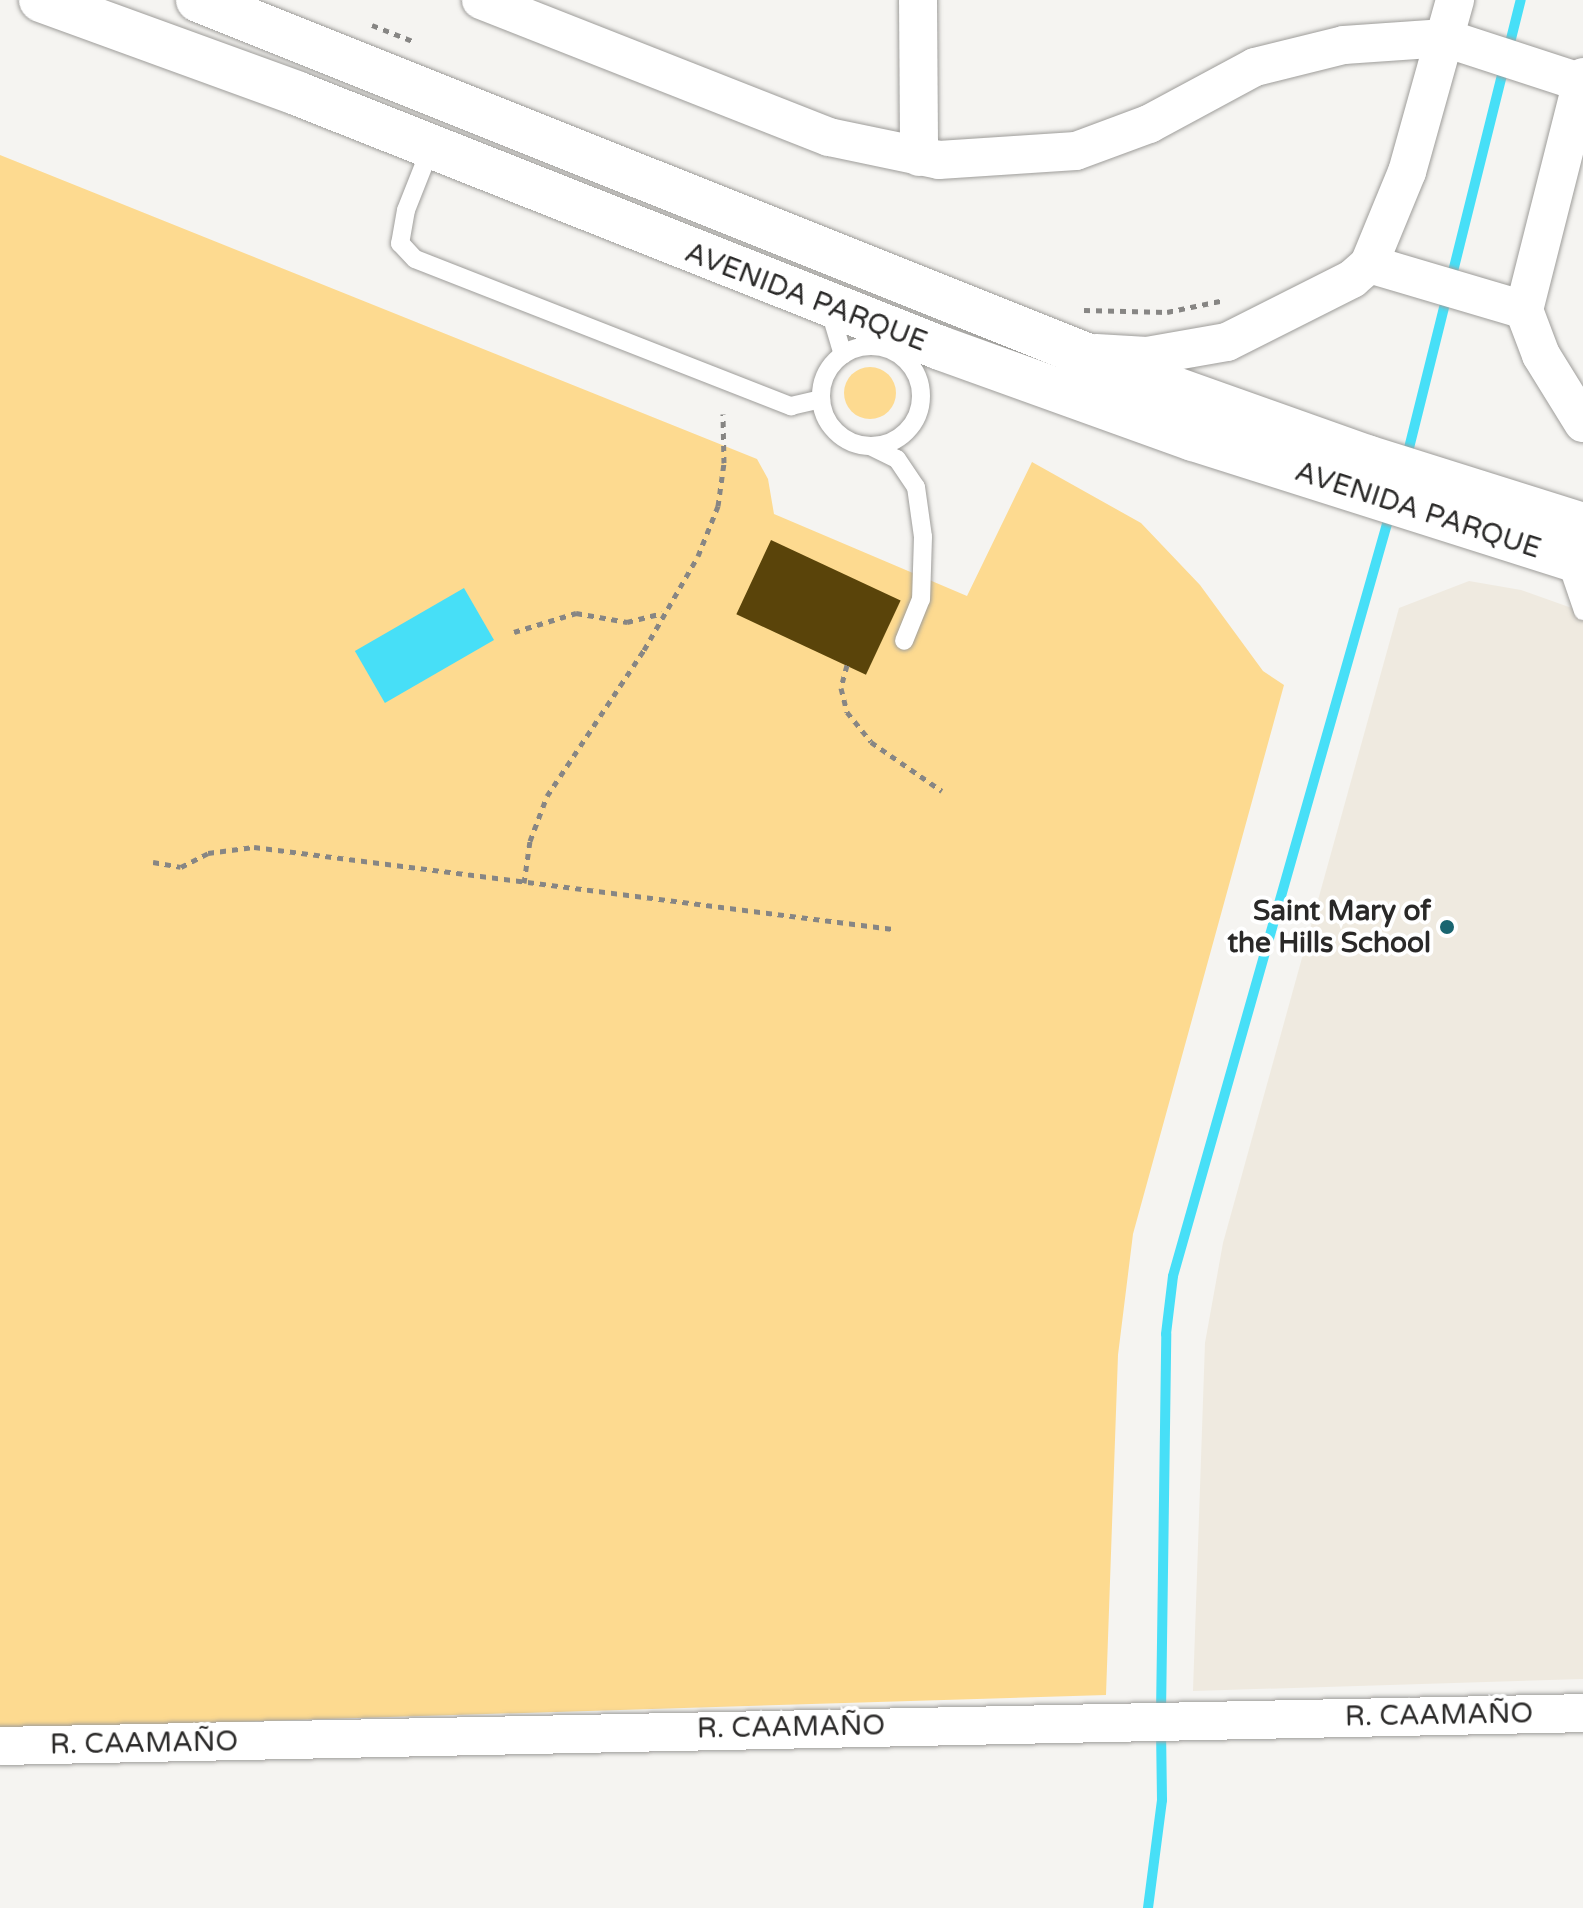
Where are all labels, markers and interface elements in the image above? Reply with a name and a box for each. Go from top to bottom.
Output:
street label: AVENIDA PARQUE [680,235,932,359]
street label: AVENIDA PARQUE [1291,454,1545,566]
place label: Saint Mary of the Hills School [1227,894,1431,960]
marker: Saint Mary of the Hills School [1438,918,1456,936]
street label: R. CAAMAÑO [1345,1697,1533,1733]
street label: R. CAAMAÑO [697,1709,885,1745]
street label: R. CAAMAÑO [50,1725,238,1761]

